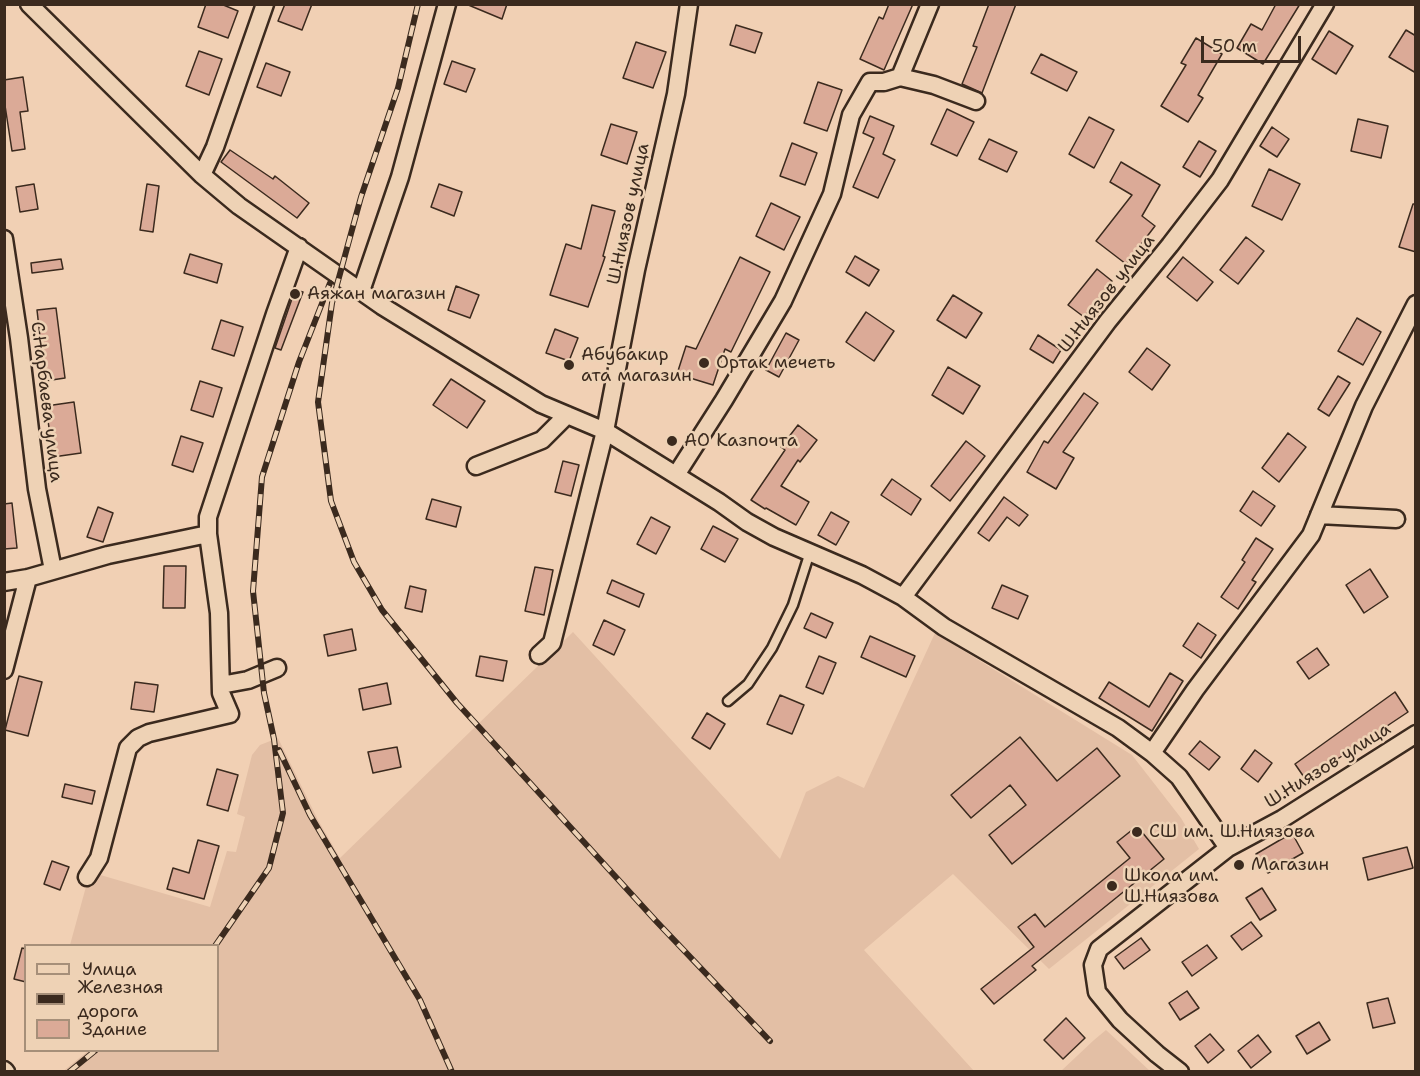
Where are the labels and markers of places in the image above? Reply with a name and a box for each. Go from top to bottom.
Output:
place label: Аяжан магазин [307,283,446,305]
marker: Аяжан магазин [288,287,302,301]
place label: Абубакир ата магазин [581,344,692,386]
place label: Ортак мечеть [716,352,835,374]
marker: Ортак мечеть [697,356,711,370]
marker: Абубакир ата магазин [562,358,576,372]
place label: АО Казпочта [684,430,798,452]
marker: АО Казпочта [665,434,679,448]
place label: СШ им. Ш.Ниязова [1149,821,1315,843]
marker: СШ им. Ш.Ниязова [1130,825,1144,839]
place label: Магазин [1251,854,1329,876]
marker: Магазин [1232,858,1246,872]
place label: Школа им. Ш.Ниязова [1124,865,1219,908]
marker: Школа им. Ш.Ниязова [1105,879,1119,893]

